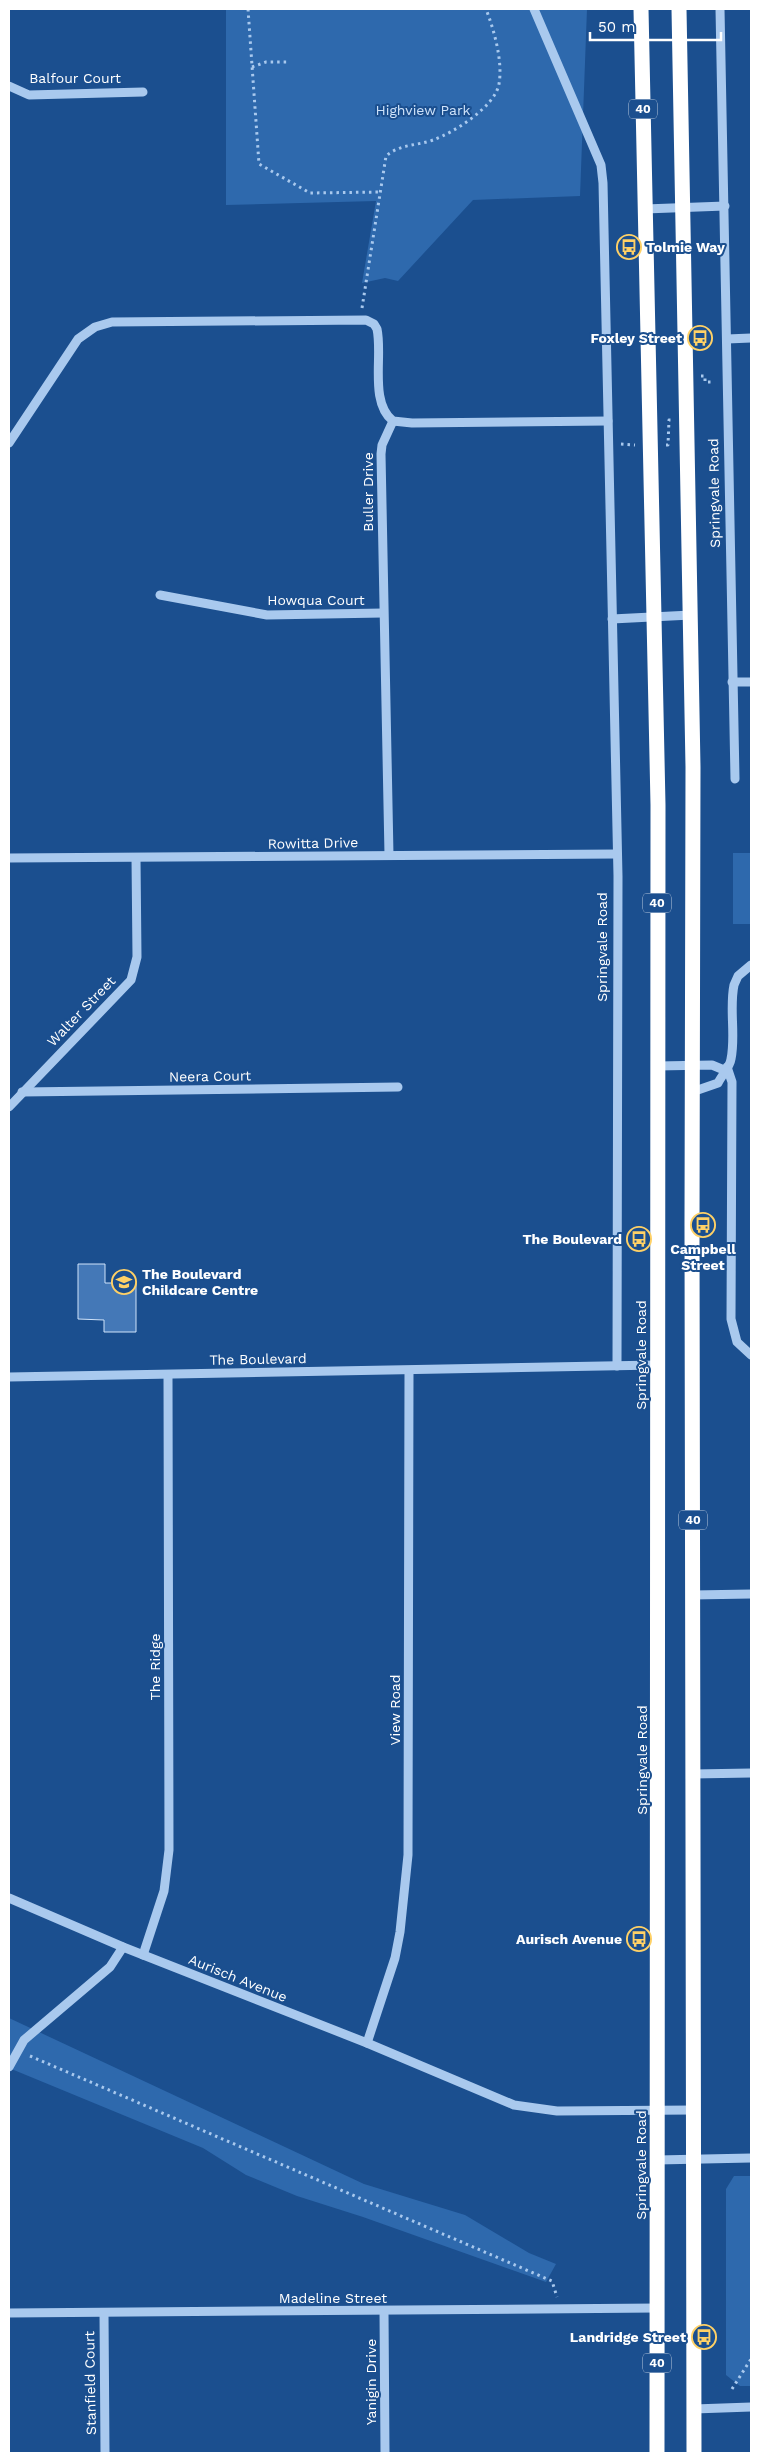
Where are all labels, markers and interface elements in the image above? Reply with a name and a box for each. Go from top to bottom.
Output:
scale bar [590,10,721,42]
text: 50 m [598,18,635,36]
street label: Balfour Court [29,70,121,86]
road number: 40 [629,100,657,118]
park label: Highview Park [375,102,471,118]
bus stop icon: Tolmie Way [616,234,642,260]
place label: Tolmie Way [646,239,725,255]
bus stop icon: Foxley Street [687,325,713,351]
place label: Foxley Street [591,330,682,346]
street label: Springvale Road [705,438,723,548]
street label: Buller Drive [360,452,376,532]
street label: Howqua Court [267,592,365,608]
street label: Rowitta Drive [268,834,358,852]
street label: Springvale Road [594,892,610,1002]
road number: 40 [643,894,671,912]
street label: Walter Street [44,973,118,1049]
street label: Neera Court [169,1067,251,1085]
bus stop icon: Campbell Street [690,1212,716,1238]
bus stop icon: The Boulevard [626,1226,652,1252]
place label: The Boulevard [523,1231,622,1247]
place label: Campbell Street [670,1241,736,1273]
place label: The Boulevard Childcare Centre [142,1266,258,1298]
school or university icon: The Boulevard Childcare Centre [111,1269,137,1295]
street label: Springvale Road [633,1300,649,1410]
street label: The Boulevard [209,1350,307,1368]
road number: 40 [679,1510,707,1530]
street label: The Ridge [147,1634,163,1700]
street label: View Road [387,1674,403,1746]
street label: Springvale Road [634,1705,650,1815]
bus stop icon: Aurisch Avenue [626,1926,652,1952]
place label: Aurisch Avenue [516,1931,622,1947]
street label: Aurisch Avenue [186,1951,290,2005]
street label: Springvale Road [633,2110,649,2220]
street label: Madeline Street [279,2290,387,2306]
bus stop icon: Landridge Street [691,2324,717,2350]
place label: Landridge Street [570,2329,686,2345]
street label: Stanfield Court [81,2331,99,2435]
street label: Yanigin Drive [363,2339,379,2425]
road number: 40 [643,2354,671,2372]

